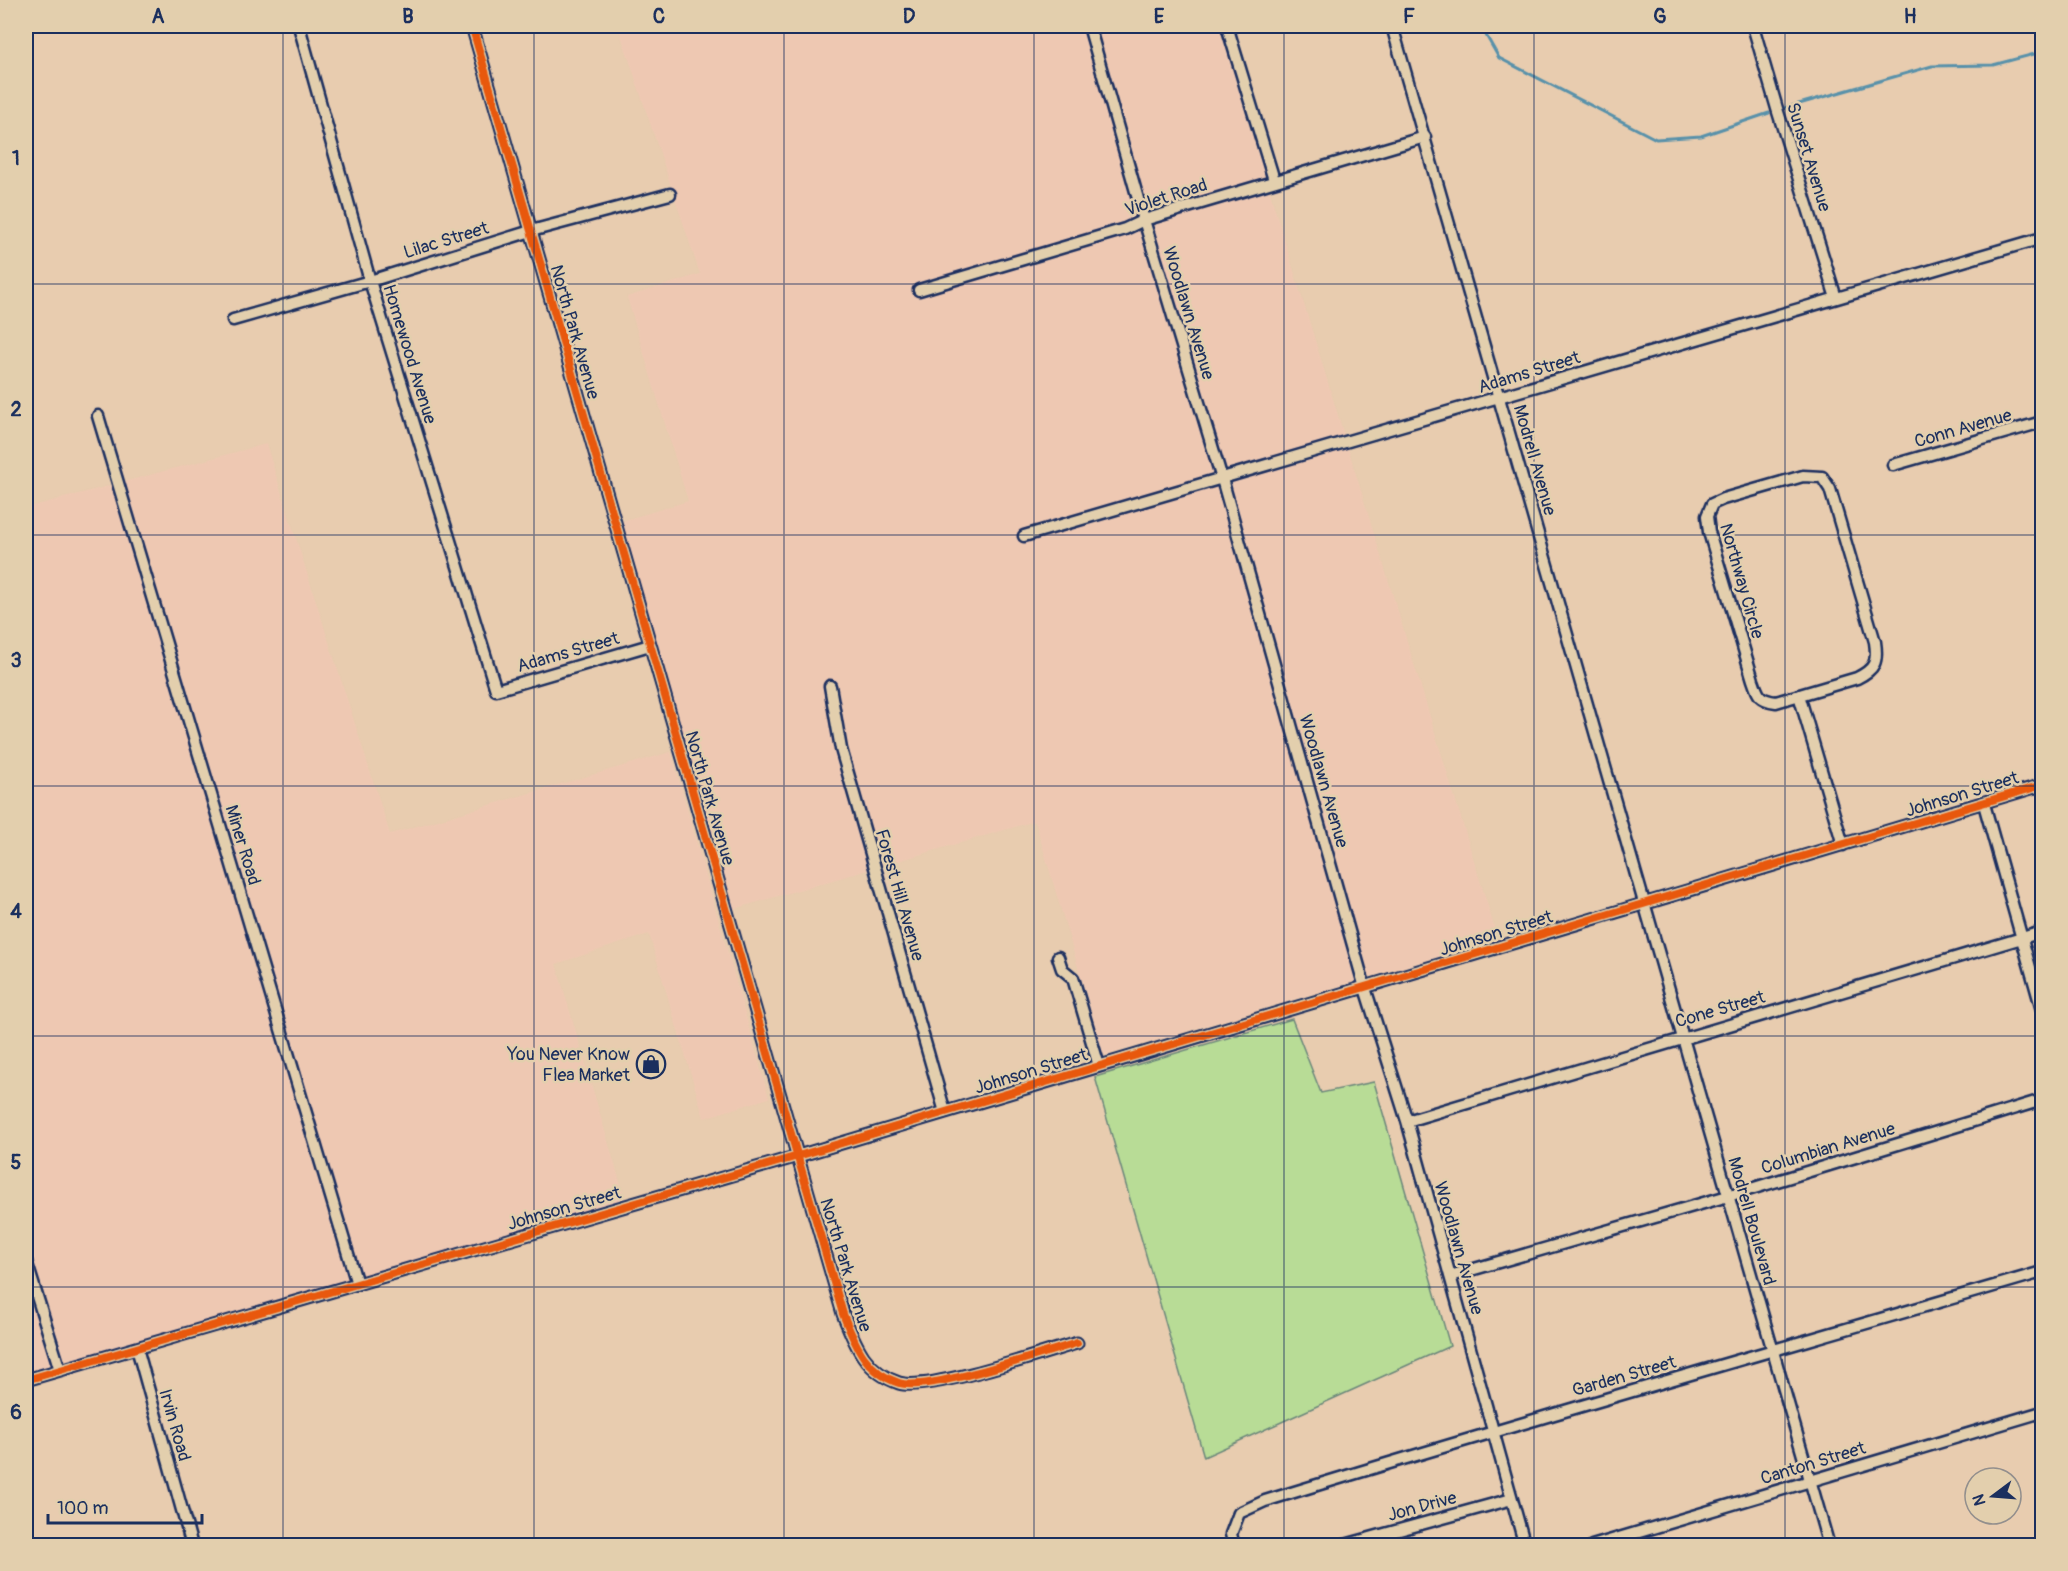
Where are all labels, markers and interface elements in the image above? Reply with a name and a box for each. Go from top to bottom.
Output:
text: A [152,4,165,29]
text: B [402,4,414,29]
text: C [653,4,665,29]
text: D [903,4,916,29]
text: E [1154,4,1165,29]
text: F [1403,4,1415,29]
text: G [1653,4,1667,29]
text: H [1904,4,1917,29]
street label: Sunset Avenue [1781,100,1836,215]
text: 1 [12,146,20,171]
street label: Violet Road [1122,173,1210,222]
street label: Lilac Street [401,216,492,264]
street label: Woodlawn Avenue [1157,244,1220,382]
street label: North Park Avenue [544,262,605,402]
street label: Homewood Avenue [377,281,442,427]
street label: Adams Street [1475,346,1584,399]
text: 2 [10,397,22,422]
street label: Modrell Avenue [1508,402,1561,518]
street label: Conn Avenue [1912,404,2015,453]
street label: Northway Circle [1714,521,1769,642]
street label: Adams Street [514,627,623,678]
text: 3 [10,648,22,673]
street label: Woodlawn Avenue [1293,712,1354,851]
street label: North Park Avenue [679,728,740,868]
street label: Johnson Street [1903,766,2022,823]
street label: Miner Road [219,802,266,888]
street label: Forest Hill Avenue [870,827,929,964]
text: 4 [10,899,22,924]
street label: Johnson Street [1437,905,1556,962]
street label: Cone Street [1673,985,1768,1033]
place label: You Never Know Flea Market [506,1043,631,1087]
street label: Johnson Street [972,1043,1091,1100]
shop icon: You Never Know Flea Market [635,1048,667,1080]
street label: Columbian Avenue [1758,1117,1898,1180]
text: 5 [11,1150,22,1175]
street label: Modrell Boulevard [1722,1154,1781,1288]
street label: Woodlawn Avenue [1428,1179,1489,1318]
street label: Johnson Street [505,1181,624,1236]
street label: North Park Avenue [814,1196,877,1335]
street label: Garden Street [1570,1351,1679,1402]
street label: Irvin Road [153,1386,196,1464]
text: 6 [10,1400,22,1425]
street label: Canton Street [1758,1436,1869,1490]
north arrow [1963,1466,2023,1526]
street label: Jon Drive [1385,1486,1459,1527]
scale bar [48,1487,202,1525]
text: N [1968,1492,1991,1508]
text: 100 m [57,1497,109,1520]

